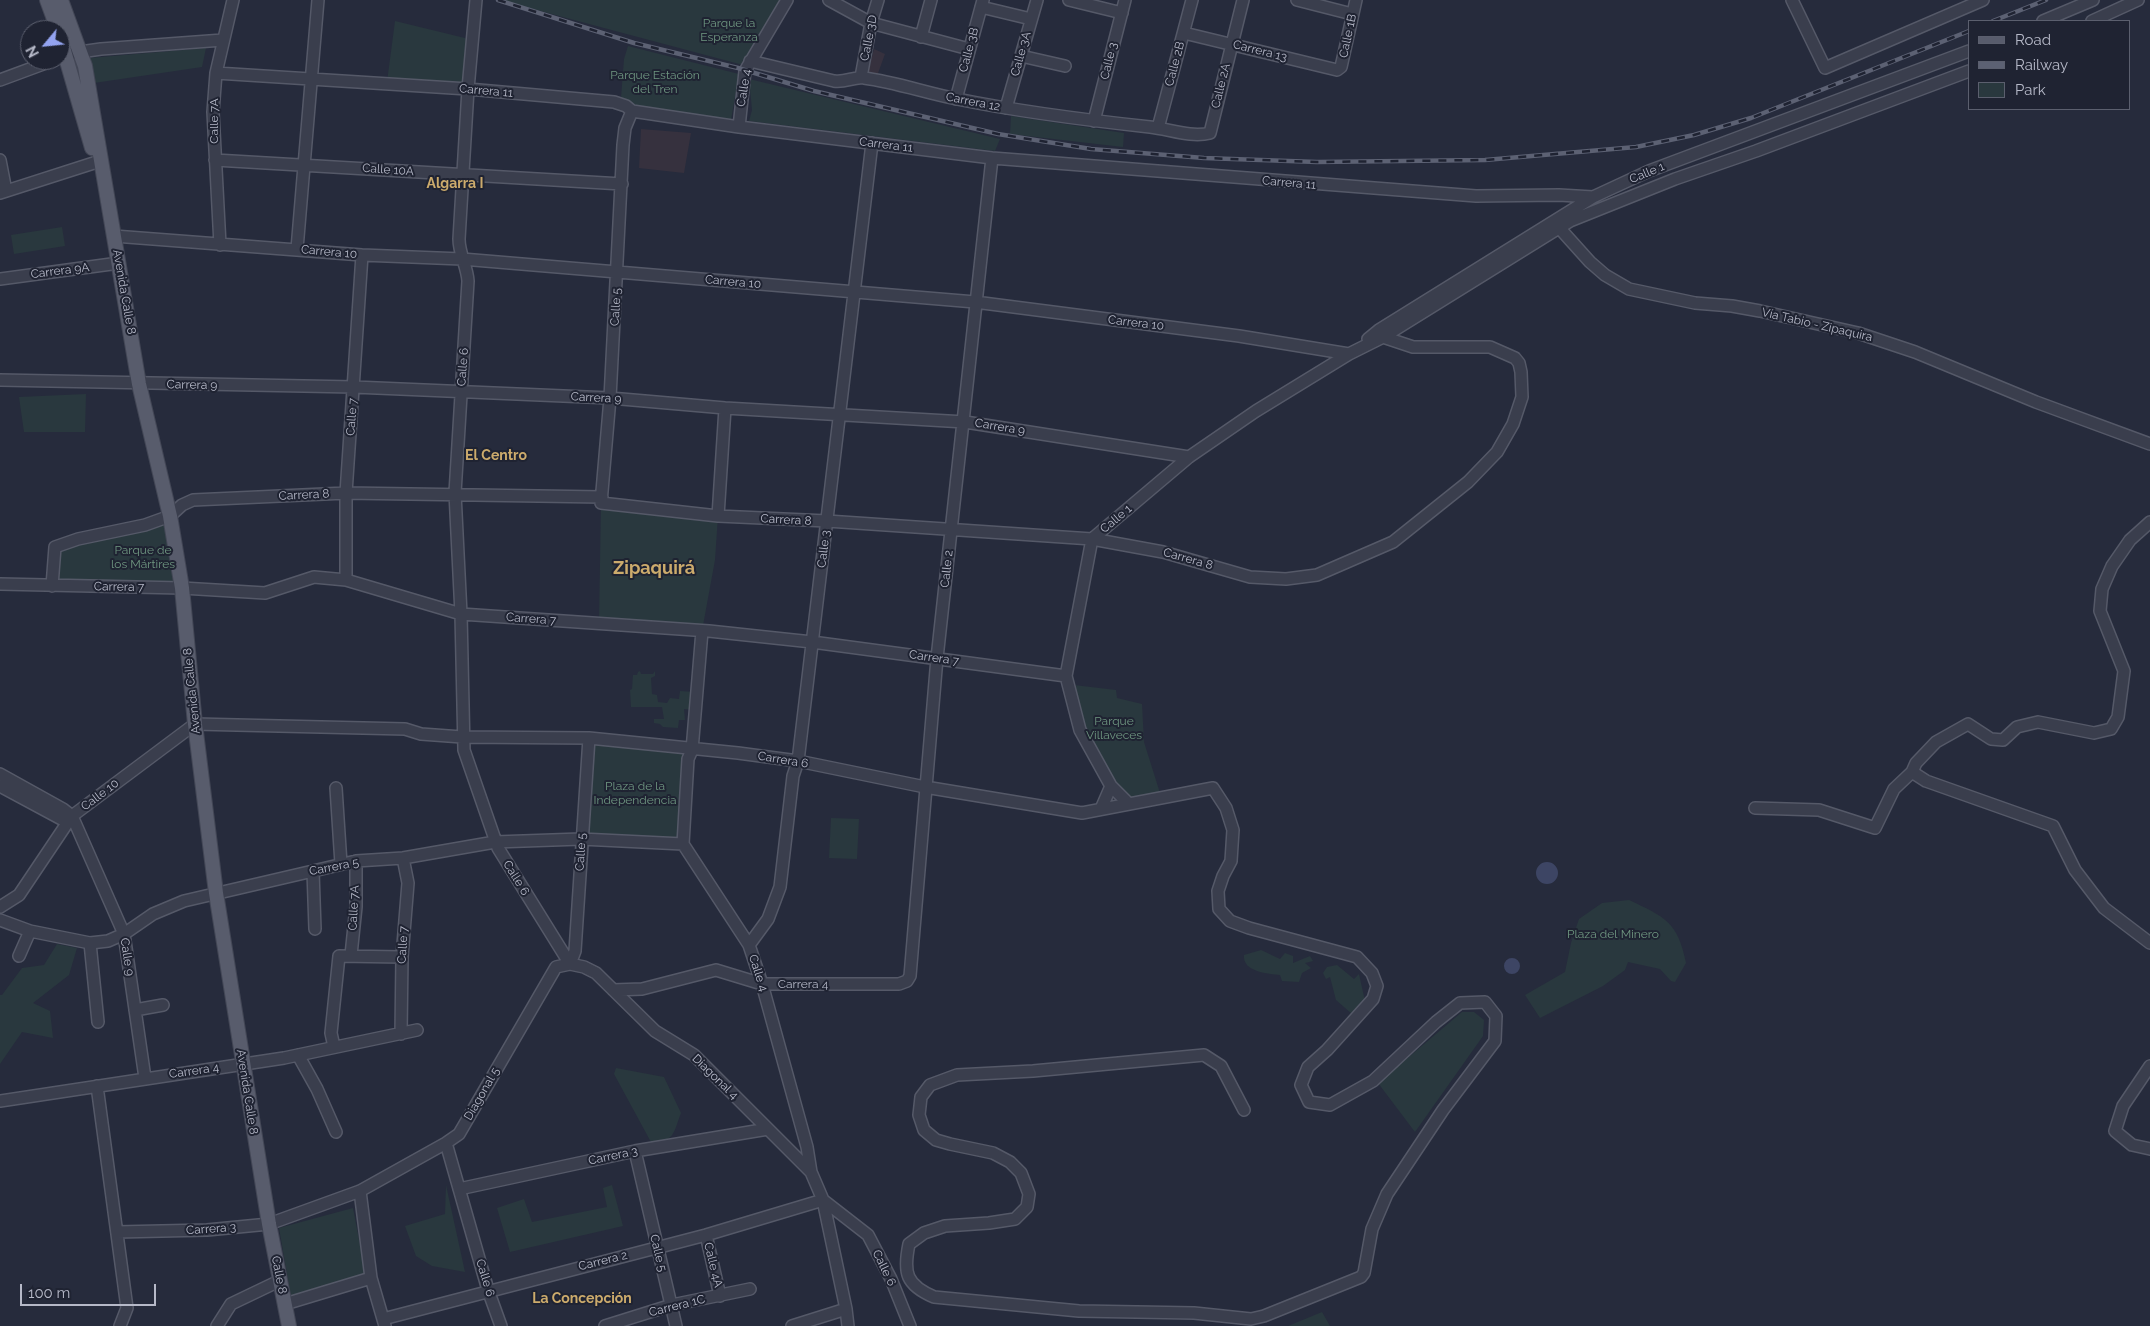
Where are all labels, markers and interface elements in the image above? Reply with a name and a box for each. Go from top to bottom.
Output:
street label: Calle 1B [1336,13,1360,59]
street label: Calle 3D [858,14,880,62]
park label: Parque la Esperanza [700,16,758,44]
north arrow [20,20,70,70]
legend [1968,20,2130,110]
street label: Calle 3B [956,26,982,74]
street label: Calle 3A [1008,30,1034,78]
text: Road [2015,31,2051,49]
street label: Carrera 13 [1231,37,1289,65]
street label: Calle 2B [1162,40,1188,88]
street label: Calle 3 [1097,41,1121,81]
text: N [23,43,42,60]
text: Railway [2015,56,2068,74]
street label: Calle 2A [1208,62,1234,110]
park label: Parque Estación del Tren [610,68,700,96]
street label: Calle 4 [734,68,754,108]
street label: Carrera 11 [458,81,514,101]
text: Park [2015,81,2046,99]
street label: Carrera 12 [945,90,1001,114]
street label: Calle 7A [207,98,221,144]
street label: Carrera 11 [858,135,914,155]
street label: Calle 1 [1627,159,1667,187]
street label: Calle 10A [362,161,414,179]
street label: Carrera 11 [1261,173,1317,193]
district label: Algarra I [427,176,483,192]
street label: Carrera 10 [300,242,358,262]
street label: Avenida Calle 8 [109,248,139,336]
street label: Carrera 9A [30,260,90,282]
street label: Carrera 10 [704,272,762,292]
street label: Calle 5 [608,288,624,326]
street label: Vía Tabio - Zipaquira [1760,305,1874,345]
street label: Carrera 10 [1107,312,1165,334]
street label: Calle 6 [454,347,472,387]
street label: Carrera 9 [166,377,218,393]
street label: Carrera 9 [570,389,622,407]
street label: Calle 7 [343,398,361,436]
street label: Carrera 9 [974,416,1026,438]
district label: El Centro [465,448,527,464]
street label: Carrera 8 [278,486,330,504]
street label: Calle 1 [1097,502,1135,536]
street label: Carrera 8 [760,511,812,529]
street label: Calle 3 [815,529,833,569]
park label: Parque de los Mártires [111,543,175,571]
street label: Carrera 8 [1162,545,1214,573]
street label: Calle 2 [938,550,956,588]
district label: Zipaquirá [613,558,695,580]
street label: Carrera 7 [94,579,144,595]
street label: Carrera 7 [505,610,557,628]
street label: Avenida Calle 8 [180,647,204,735]
street label: Carrera 7 [908,647,960,669]
park label: Parque Villaveces [1086,714,1142,742]
street label: Carrera 6 [757,749,809,771]
street label: Calle 10 [78,776,122,814]
park label: Plaza de la Independencia [593,779,677,807]
street label: Calle 5 [573,833,589,871]
street label: Carrera 5 [308,855,360,879]
street label: Calle 6 [500,858,532,898]
street label: Calle 7A [346,885,362,931]
street label: Calle 7 [395,926,411,964]
park label: Plaza del Minero [1567,927,1659,941]
street label: Calle 9 [117,937,137,977]
street label: Calle 4 [745,953,771,993]
street label: Carrera 4 [778,977,828,991]
street label: Avenida Calle 8 [233,1048,261,1136]
street label: Diagonal 4 [689,1051,741,1103]
street label: Carrera 4 [168,1060,220,1082]
street label: Diagonal 5 [461,1065,503,1123]
street label: Carrera 3 [587,1144,639,1168]
street label: Carrera 3 [185,1220,237,1238]
street label: Calle 5 [646,1233,670,1273]
street label: Calle 4A [700,1241,726,1289]
street label: Calle 6 [869,1247,899,1289]
street label: Carrera 2 [577,1248,629,1274]
street label: Calle 8 [268,1255,290,1295]
street label: Calle 6 [472,1257,498,1299]
scale bar [22,1274,159,1306]
text: 100 m [28,1284,70,1302]
district label: La Concepción [532,1291,632,1307]
street label: Carrera 1C [648,1292,706,1320]

